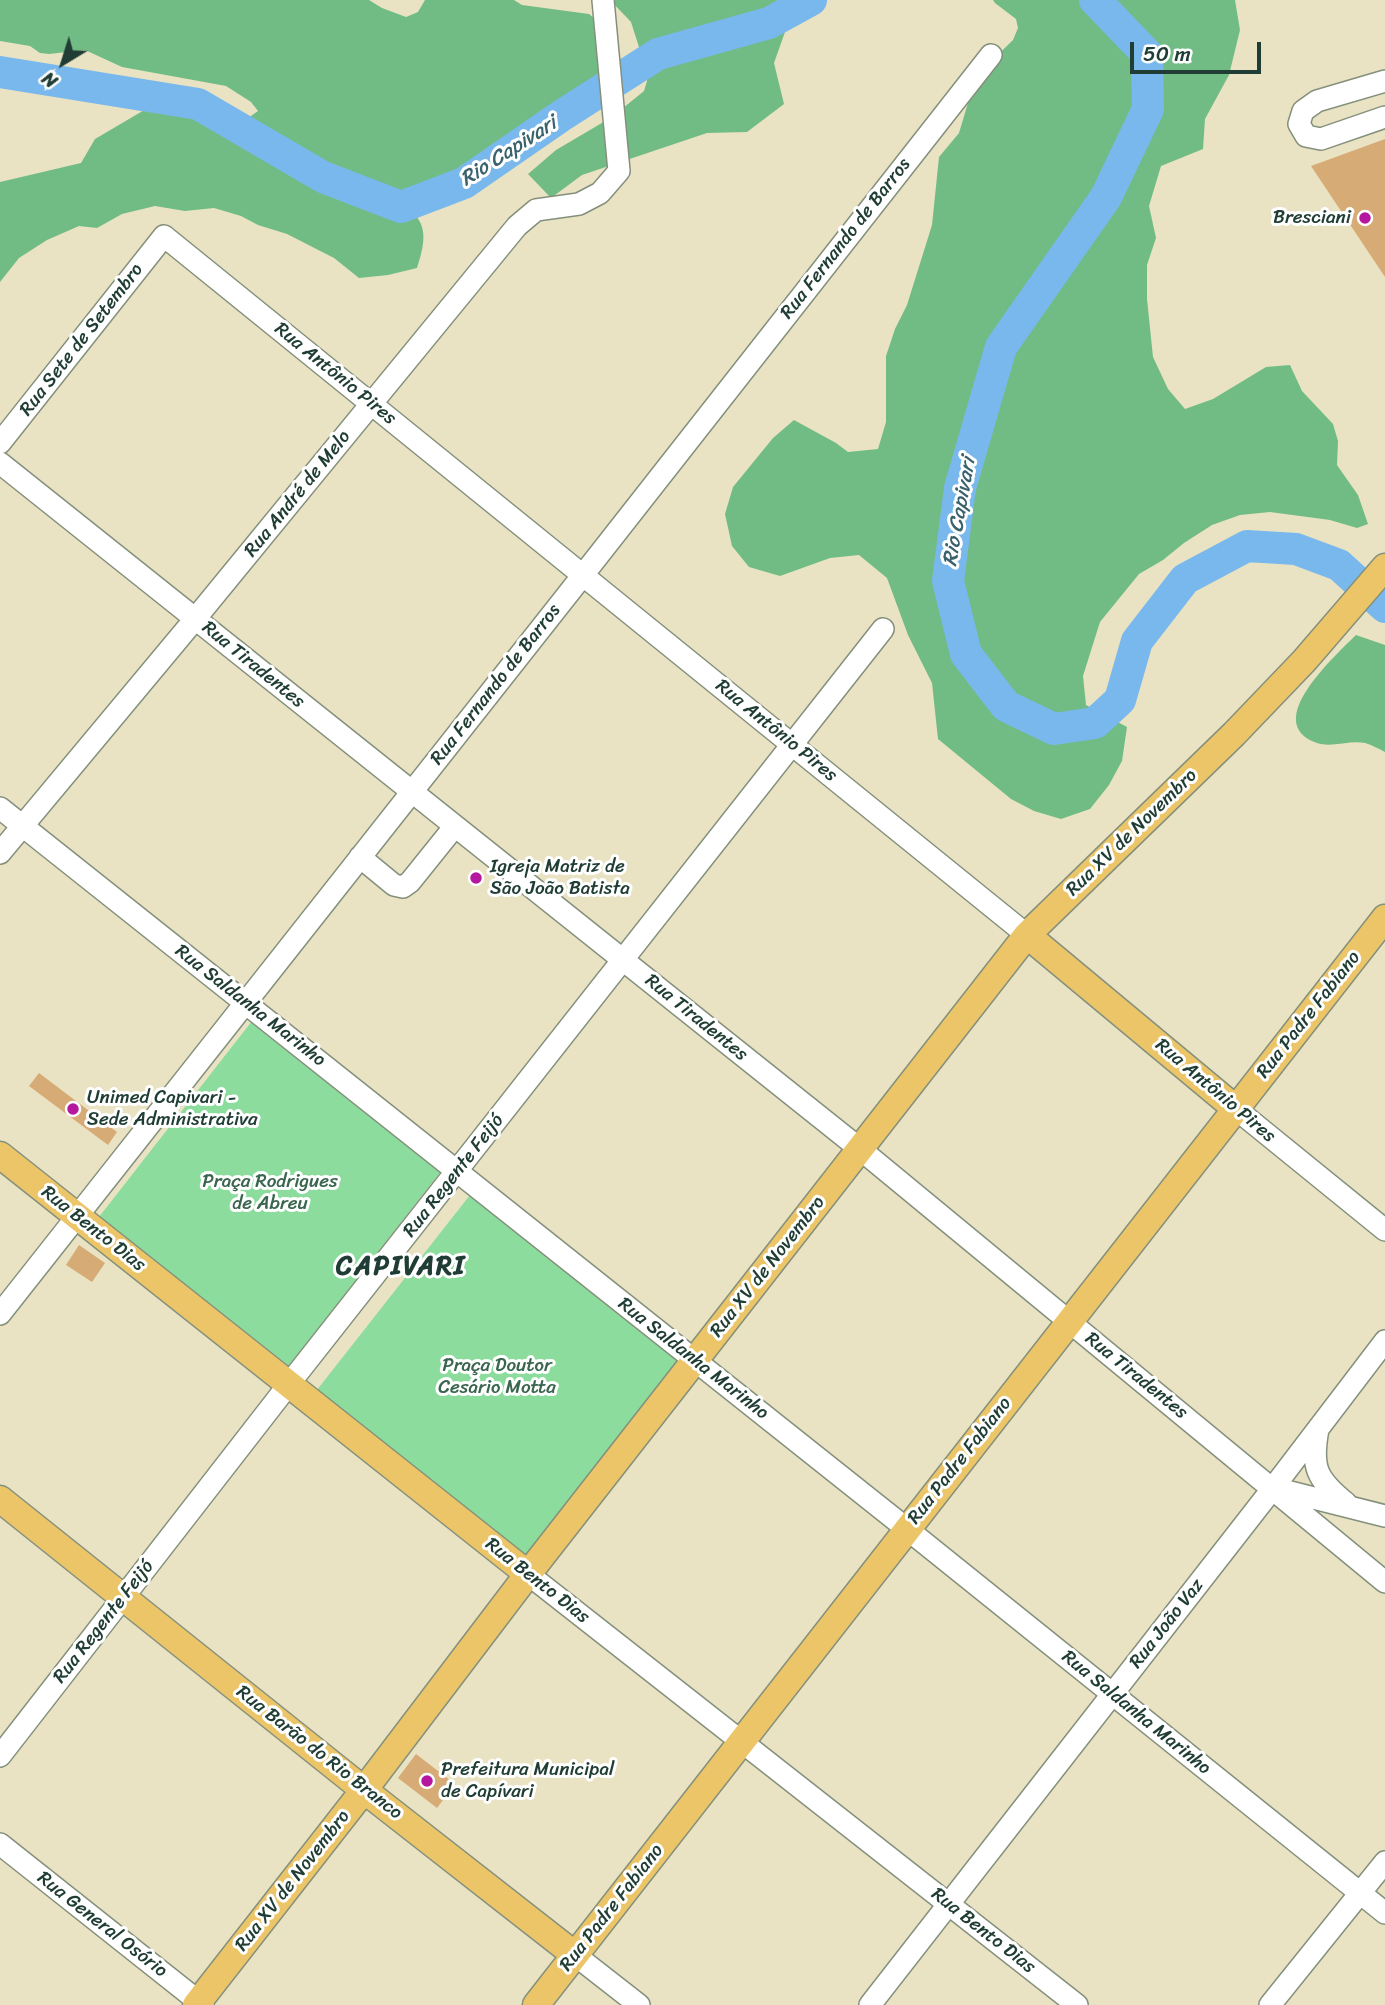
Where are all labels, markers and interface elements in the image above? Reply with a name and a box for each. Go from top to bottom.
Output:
north arrow [28,28,98,98]
scale bar [1133,28,1264,72]
text: 50 m [1143,35,1191,73]
text: N [34,63,65,97]
water label: Rio Capivari [456,112,562,192]
street label: Rua Fernando de Barros [776,154,916,324]
place label: Bresciani [1273,207,1351,229]
marker: Bresciani [1357,210,1373,226]
street label: Rua Sete de Setembro [15,259,149,421]
street label: Rua Antônio Pires [270,318,400,430]
street label: Rua André de Melo [240,426,356,562]
water label: Rio Capivari [938,456,982,568]
street label: Rua Fernando de Barros [426,600,566,770]
street label: Rua Tiradentes [197,617,309,713]
street label: Rua Antônio Pires [711,675,841,787]
street label: Rua XV de Novembro [1062,765,1202,901]
place label: Igreja Matriz de São João Batista [490,856,630,900]
marker: Igreja Matriz de São João Batista [468,870,484,886]
street label: Rua Saldanha Marinho [170,940,330,1072]
street label: Rua Padre Fabiano [1252,947,1366,1083]
street label: Rua Tiradentes [640,970,752,1066]
street label: Rua Antônio Pires [1150,1034,1280,1148]
place label: Unimed Capivari - Sede Administrativa [87,1087,258,1131]
marker: Unimed Capivari - Sede Administrativa [65,1101,81,1117]
street label: Rua Regente Feijó [399,1110,509,1242]
park label: Praça Rodrigues de Abreu [202,1171,338,1215]
street label: Rua Bento Dias [36,1181,150,1277]
street label: Rua XV de Novembro [706,1192,830,1342]
district label: CAPIVARI [337,1251,465,1283]
street label: Rua Saldanha Marinho [613,1293,773,1425]
street label: Rua Tiradentes [1080,1328,1192,1424]
park label: Praça Doutor Cesário Motta [438,1355,556,1399]
street label: Rua Padre Fabiano [903,1393,1017,1529]
street label: Rua Bento Dias [480,1533,594,1629]
street label: Rua Regente Feijó [49,1556,159,1688]
street label: Rua João Vaz [1125,1575,1209,1673]
street label: Rua Saldanha Marinho [1057,1646,1215,1780]
street label: Rua Barão do Rio Branco [231,1681,407,1825]
place label: Prefeitura Municipal de Capívari [441,1759,614,1803]
marker: Prefeitura Municipal de Capívari [419,1773,435,1789]
street label: Rua XV de Novembro [231,1806,355,1956]
street label: Rua Padre Fabiano [555,1840,669,1976]
street label: Rua General Osório [32,1867,172,1983]
street label: Rua Bento Dias [926,1883,1040,1979]

